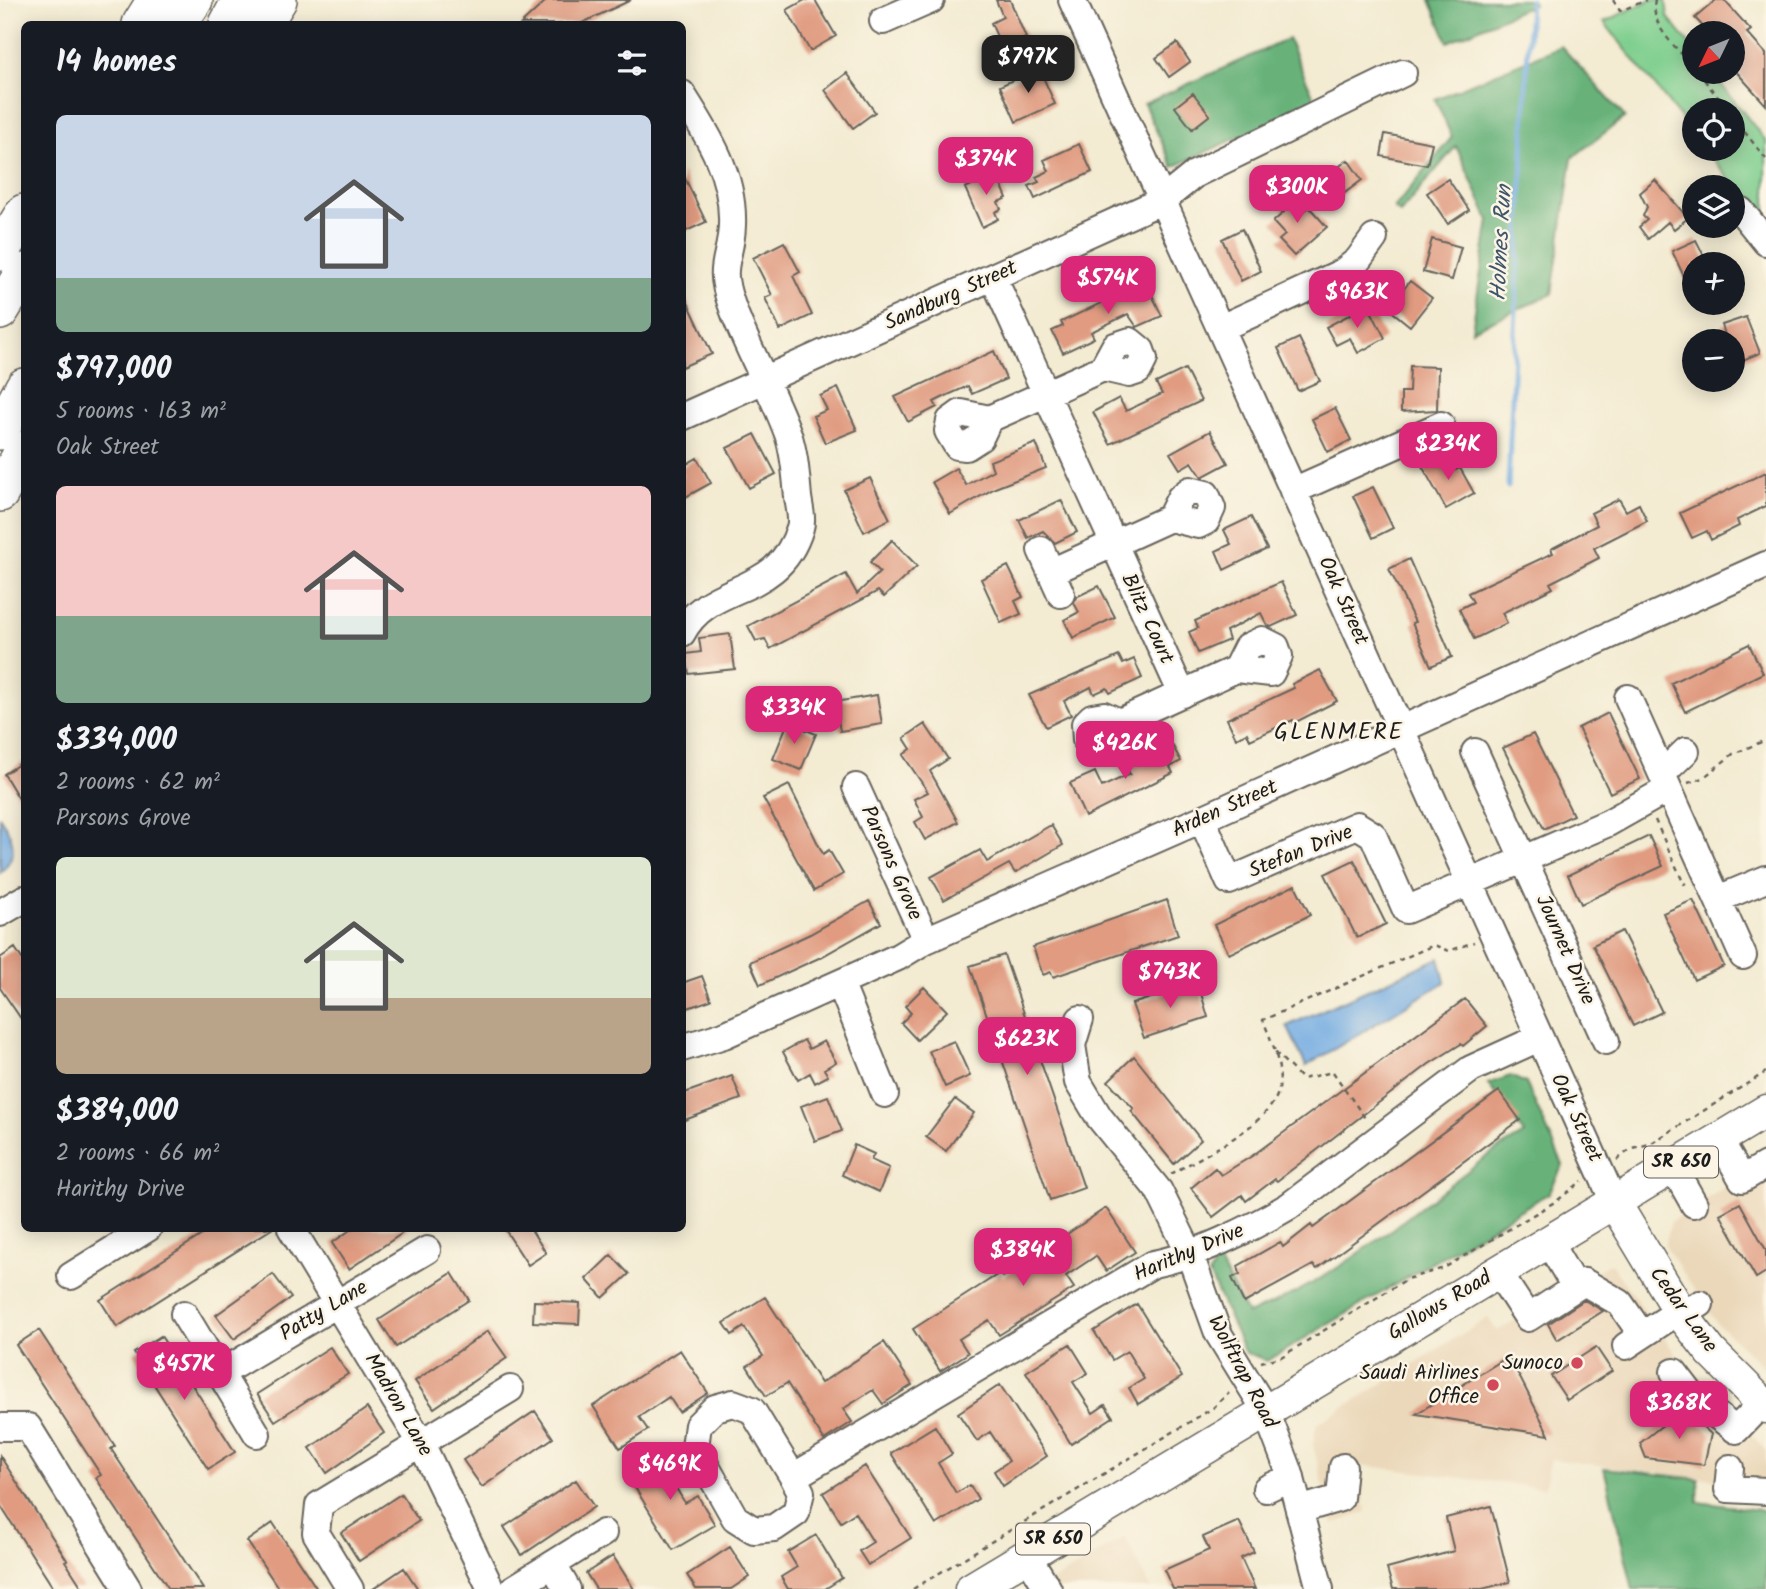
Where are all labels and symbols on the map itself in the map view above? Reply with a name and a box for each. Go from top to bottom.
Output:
north arrow [1682,21,1745,84]
pin: $797K [979,36,1077,95]
pin: $374K [937,138,1035,197]
pin: $300K [1248,166,1346,225]
water label: Holmes Run [1481,182,1523,302]
street label: Sandburg Street [879,252,1024,340]
pin: $574K [1059,256,1157,316]
pin: $963K [1308,270,1406,330]
pin: $234K [1399,422,1497,482]
street label: Oak Street [1309,551,1378,652]
street label: Blitz Court [1112,568,1183,671]
pin: $334K [745,686,843,746]
district label: GLENMERE [1274,715,1404,751]
pin: $426K [1076,722,1174,781]
street label: Arden Street [1167,771,1284,847]
street label: Parsons Grove [851,800,931,926]
street label: Stefan Drive [1244,816,1359,888]
street label: Journet Drive [1526,890,1604,1011]
pin: $743K [1121,950,1219,1010]
pin: $623K [978,1018,1076,1077]
street label: Oak Street [1541,1068,1611,1168]
road number: SR 650 [1644,1146,1718,1178]
street label: Harithy Drive [1129,1215,1250,1291]
pin: $384K [974,1228,1072,1288]
street label: Cedar Lane [1640,1260,1726,1360]
street label: Gallows Road [1382,1262,1499,1350]
street label: Patty Lane [274,1271,375,1350]
street label: Wolftrap Road [1198,1309,1286,1435]
pin: $457K [135,1342,233,1402]
street label: Madron Lane [355,1347,441,1463]
place label: Sunoco [1502,1347,1563,1380]
marker: Sunoco [1569,1355,1585,1371]
place label: Saudi Airlines Office [1360,1357,1480,1414]
marker: Saudi Airlines Office [1485,1377,1501,1393]
pin: $368K [1630,1382,1728,1441]
pin: $469K [621,1442,719,1502]
road number: SR 650 [1016,1524,1090,1554]

